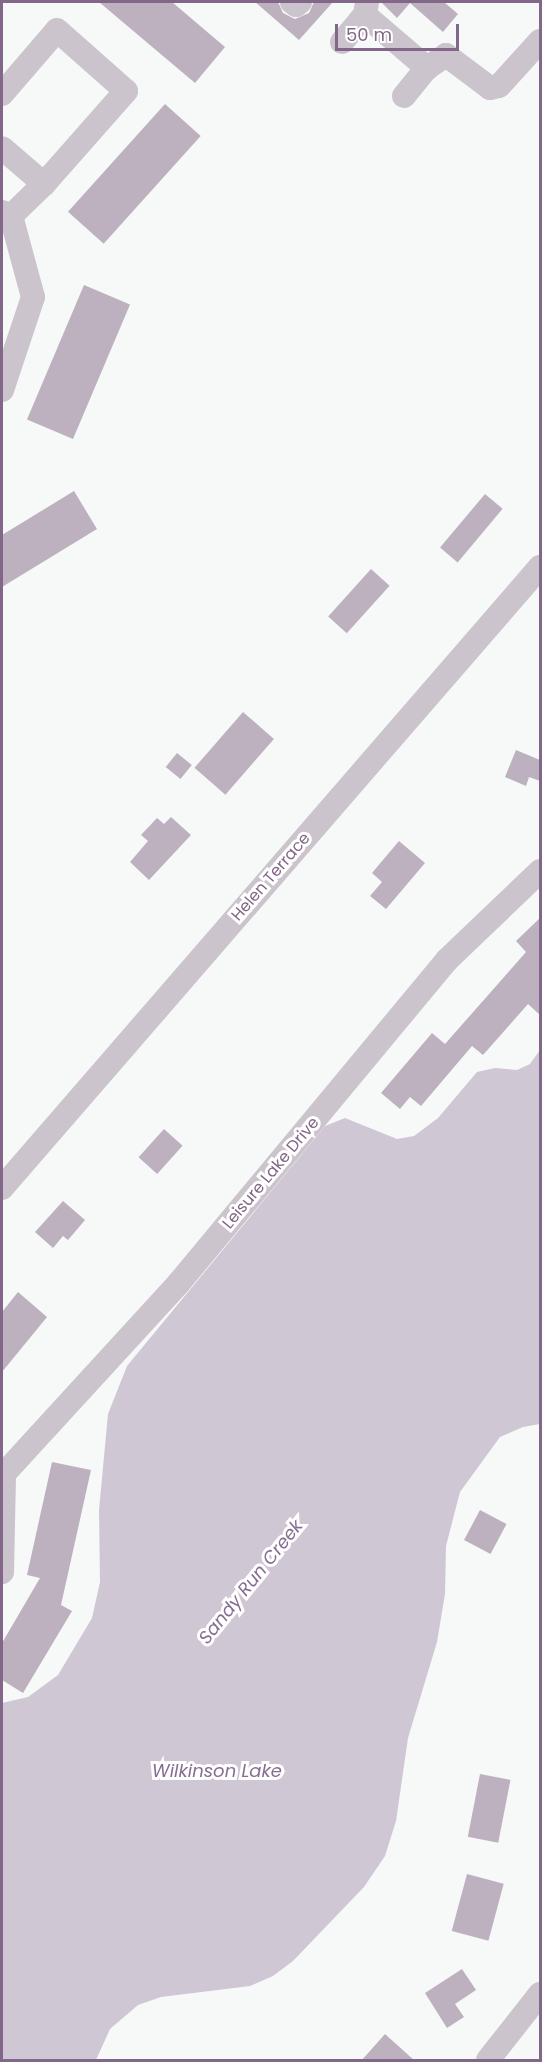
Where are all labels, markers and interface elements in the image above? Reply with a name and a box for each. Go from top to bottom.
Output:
scale bar [338,12,462,50]
text: 50 m [346,22,392,47]
street label: Helen Terrace [228,829,314,925]
street label: Leisure Lake Drive [219,1113,323,1233]
water label: Sandy Run Creek [194,1516,308,1648]
water label: Wilkinson Lake [152,1760,282,1782]

